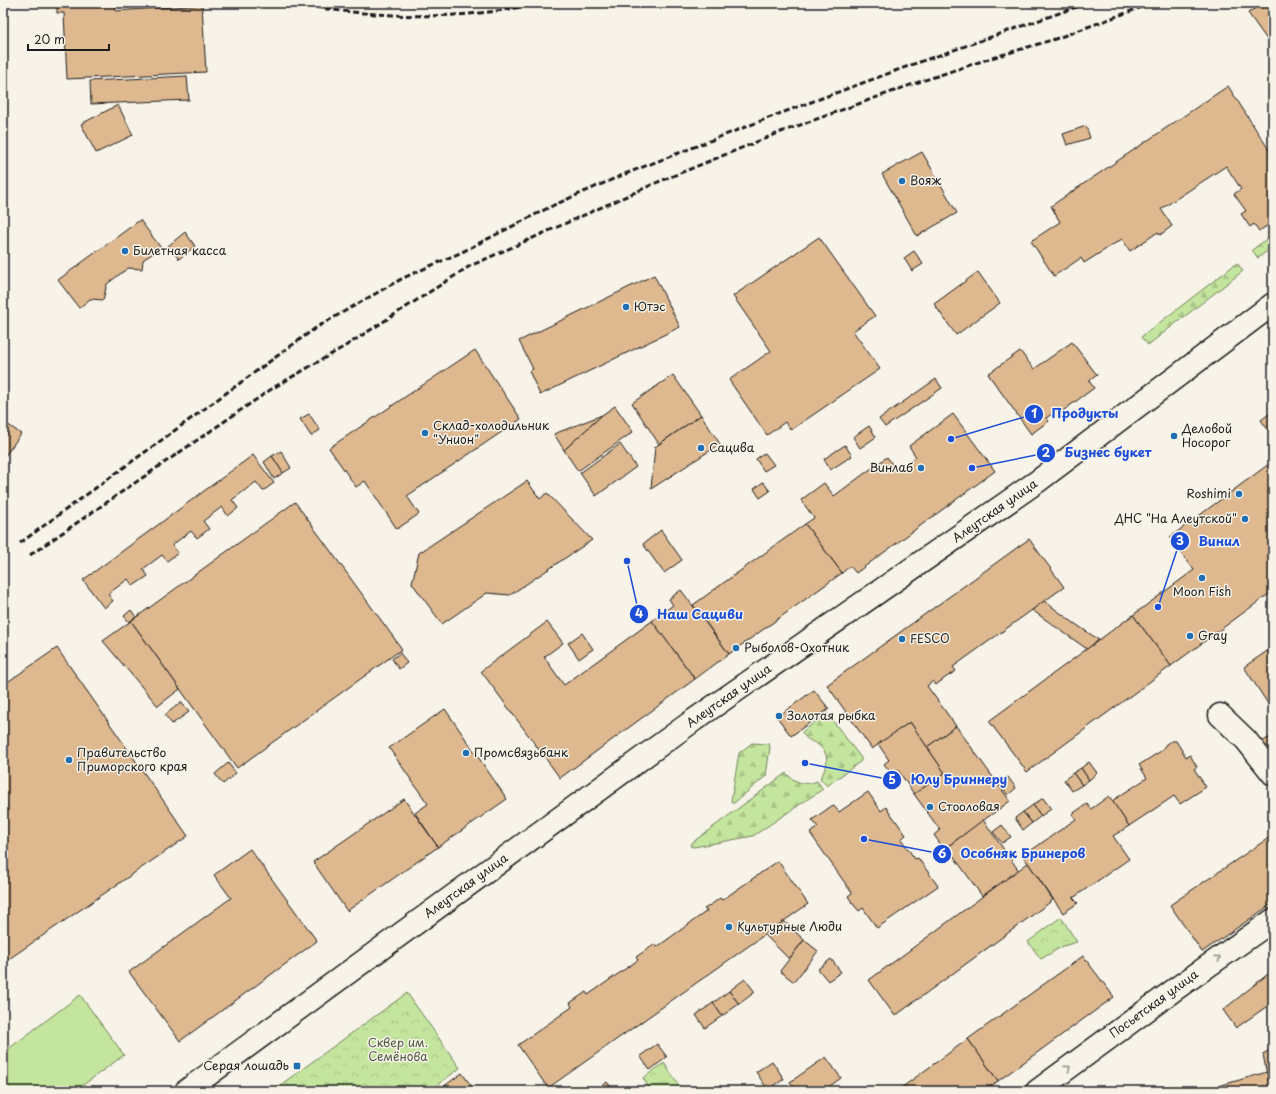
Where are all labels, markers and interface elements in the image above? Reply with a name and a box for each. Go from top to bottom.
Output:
scale bar [28,26,109,52]
text: 20 m [34,30,65,48]
place label: Вояж [910,171,941,189]
marker: Вояж [897,176,907,186]
place label: Билетная касса [133,241,227,259]
marker: Билетная касса [120,246,130,256]
place label: Ютэс [634,297,665,315]
marker: Ютэс [621,302,631,312]
callout: Продукты [1024,401,1127,426]
text: Продукты [1052,403,1118,422]
text: 1 [1031,404,1037,422]
place label: Склад-холодильник "Унион" [433,416,550,448]
place label: Деловой Носорог [1181,419,1232,451]
marker: Склад-холодильник "Унион" [420,428,430,438]
marker: Деловой Носорог [1169,431,1179,441]
place label: Сацива [709,438,755,456]
callout: Бизнес букет [1036,440,1160,465]
text: Бизнес букет [1065,442,1152,461]
marker: Сацива [696,443,706,453]
text: 2 [1042,443,1051,461]
place label: Винлаб [870,458,913,476]
marker: Винлаб [916,463,926,473]
street label: Алеутская улица [948,474,1041,546]
place label: Roshimi [1187,484,1231,502]
marker: Roshimi [1234,489,1244,499]
place label: ДНС "На Алеутской" [1114,509,1237,527]
marker: ДНС "На Алеутской" [1240,514,1250,524]
callout: Винил [1170,529,1248,554]
text: 3 [1176,531,1184,549]
text: Винил [1198,531,1240,550]
marker: Moon Fish [1197,573,1207,583]
place label: Moon Fish [1173,582,1231,600]
callout: Наш Сациви [629,602,751,627]
text: 4 [635,604,643,622]
text: Наш Сациви [657,604,743,623]
place label: Gray [1198,626,1227,644]
place label: FESCO [910,629,950,647]
marker: Gray [1185,631,1195,641]
marker: FESCO [897,634,907,644]
place label: Рыболов-Охотник [744,638,850,656]
marker: Рыболов-Охотник [731,643,741,653]
street label: Алеутская улица [682,659,775,731]
place label: Золотая рыбка [787,706,876,724]
marker: Золотая рыбка [774,711,784,721]
place label: Правительство Приморского края [77,743,188,775]
place label: Промсвязьбанк [474,743,569,761]
marker: Промсвязьбанк [461,748,471,758]
marker: Правительство Приморского края [64,755,74,765]
callout: Юлу Бриннеру [882,767,1015,792]
text: Юлу Бриннеру [911,769,1007,788]
text: 5 [888,770,896,788]
place label: Стооловая [938,797,1000,815]
marker: Стооловая [925,802,935,812]
callout: Особняк Бринеров [932,841,1093,866]
text: Особняк Бринеров [961,843,1085,862]
text: 6 [938,844,947,862]
street label: Алеутская улица [420,848,512,922]
place label: Культурные Люди [737,917,842,935]
marker: Культурные Люди [724,922,734,932]
one-way arrow [1214,956,1221,963]
street label: Посьетская улица [1105,965,1202,1042]
park label: Сквер им. Семёнова [368,1033,428,1065]
place label: Серая лошадь [203,1056,289,1074]
marker: Серая лошадь [292,1061,302,1071]
one-way arrow [1064,1066,1071,1073]

